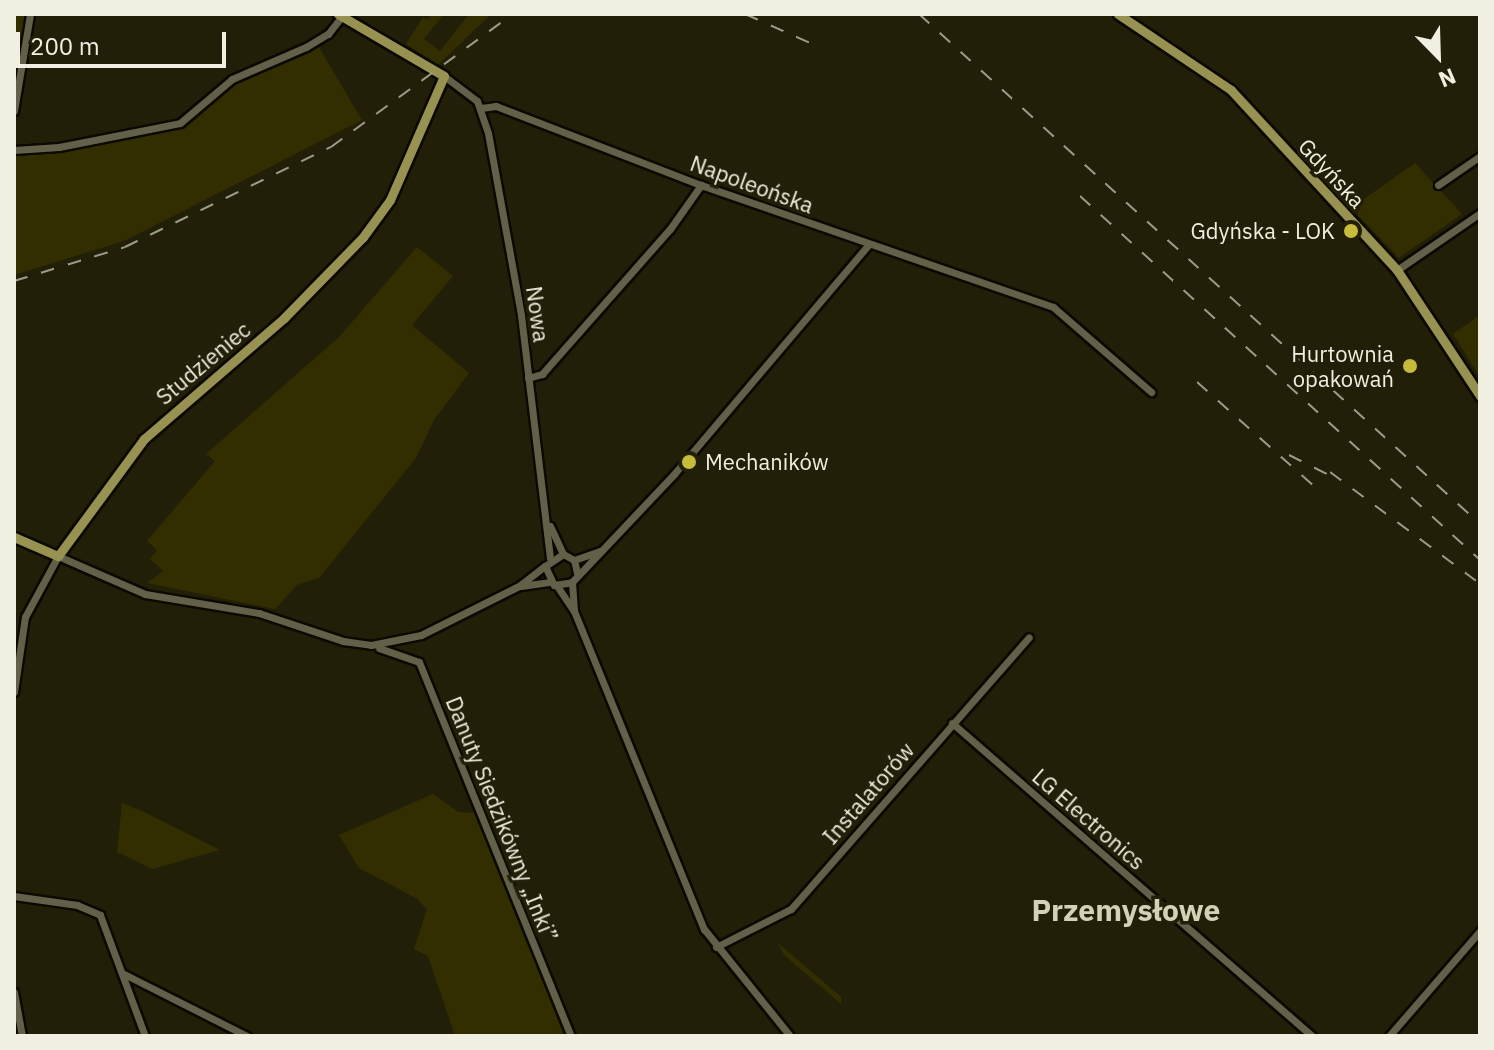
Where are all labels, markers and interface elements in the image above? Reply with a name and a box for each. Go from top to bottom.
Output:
scale bar [20,16,230,66]
north arrow [1398,16,1478,96]
text: 200 m [30,30,100,62]
text: N [1435,62,1461,95]
street label: Gdyńska [1293,133,1371,213]
street label: Napoleońska [687,150,817,218]
place label: Gdyńska - LOK [1190,218,1335,244]
marker: Gdyńska - LOK [1342,222,1360,240]
street label: Nowa [521,284,555,344]
street label: Studzieniec [151,316,255,410]
place label: Hurtownia opakowań [1291,340,1394,392]
marker: Hurtownia opakowań [1401,357,1419,375]
place label: Mechaników [705,449,829,475]
marker: Mechaników [680,453,698,471]
street label: Danuty Siedzikówny „Inki” [441,692,563,946]
street label: Instalatorów [817,737,919,849]
street label: LG Electronics [1027,763,1151,875]
district label: Przemysłowe [1032,892,1220,928]

